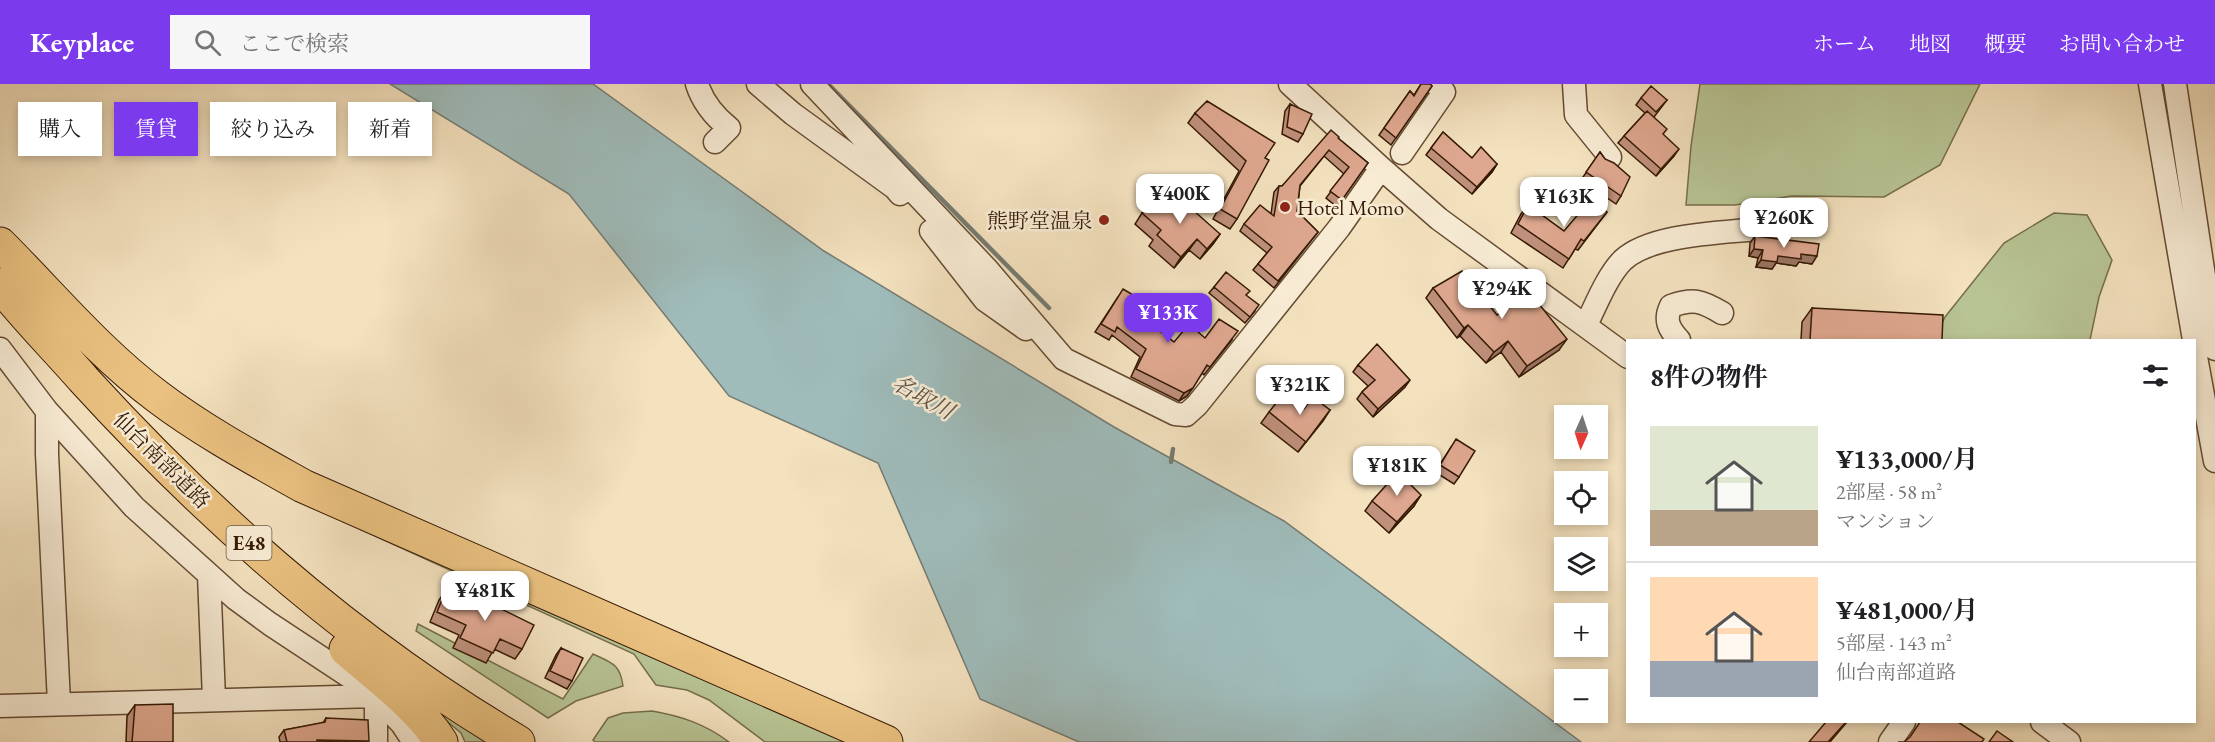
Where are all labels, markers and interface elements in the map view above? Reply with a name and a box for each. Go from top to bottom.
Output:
search box [170,15,590,69]
text: Keyplace [30,24,134,60]
icon: search [191,26,224,59]
text: ここで検索 [239,29,349,58]
text: ホーム [1813,30,1876,57]
text: 地図 [1909,30,1951,57]
text: 概要 [1984,30,2026,57]
text: お問い合わせ [2059,30,2185,57]
chip: 購入 [18,102,102,156]
chip: 賃貸 [114,102,198,156]
chip: 絞り込み [210,102,336,156]
chip: 新着 [348,102,432,156]
pin: ¥400K [1138,174,1222,225]
pin: ¥163K [1522,177,1606,228]
text: ¥400K [1150,180,1210,206]
text: ¥163K [1534,183,1594,209]
place label: Hotel Momo [1297,194,1404,221]
pin: ¥260K [1742,198,1826,249]
marker: Hotel Momo [1278,200,1292,214]
text: ¥260K [1754,204,1814,230]
place label: 熊野堂温泉 [987,207,1092,234]
marker: 熊野堂温泉 [1097,213,1111,227]
pin: ¥294K [1460,269,1544,320]
text: ¥294K [1472,275,1532,301]
pin: ¥133K [1126,293,1210,344]
text: ¥133K [1138,299,1198,325]
icon: filters [2139,359,2172,392]
text: 8件の物件 [1650,360,1768,394]
pin: ¥321K [1258,365,1342,416]
water label: 名取川 [887,368,961,427]
text: ¥321K [1270,371,1330,397]
north arrow [1554,405,1608,459]
map controls [1554,405,1608,723]
street label: 仙台南部道路 [108,406,216,514]
text: ¥133,000/月 [1836,442,1978,476]
pin: ¥181K [1355,446,1439,497]
icon: home [1698,450,1770,522]
text: ¥181K [1367,452,1427,478]
button: locate [1554,471,1608,525]
text: 2部屋 · 58 m² [1836,479,1942,505]
text: マンション [1836,508,1935,534]
road number: E48 [226,526,272,560]
button: layers [1554,537,1608,591]
pin: ¥481K [443,571,527,622]
text: ¥481K [455,577,515,603]
text: ¥481,000/月 [1836,593,1978,627]
icon: home [1698,601,1770,673]
button: + [1554,603,1608,657]
text: 5部屋 · 143 m² [1836,630,1952,656]
text: 仙台南部道路 [1836,659,1956,685]
button: − [1554,669,1608,723]

